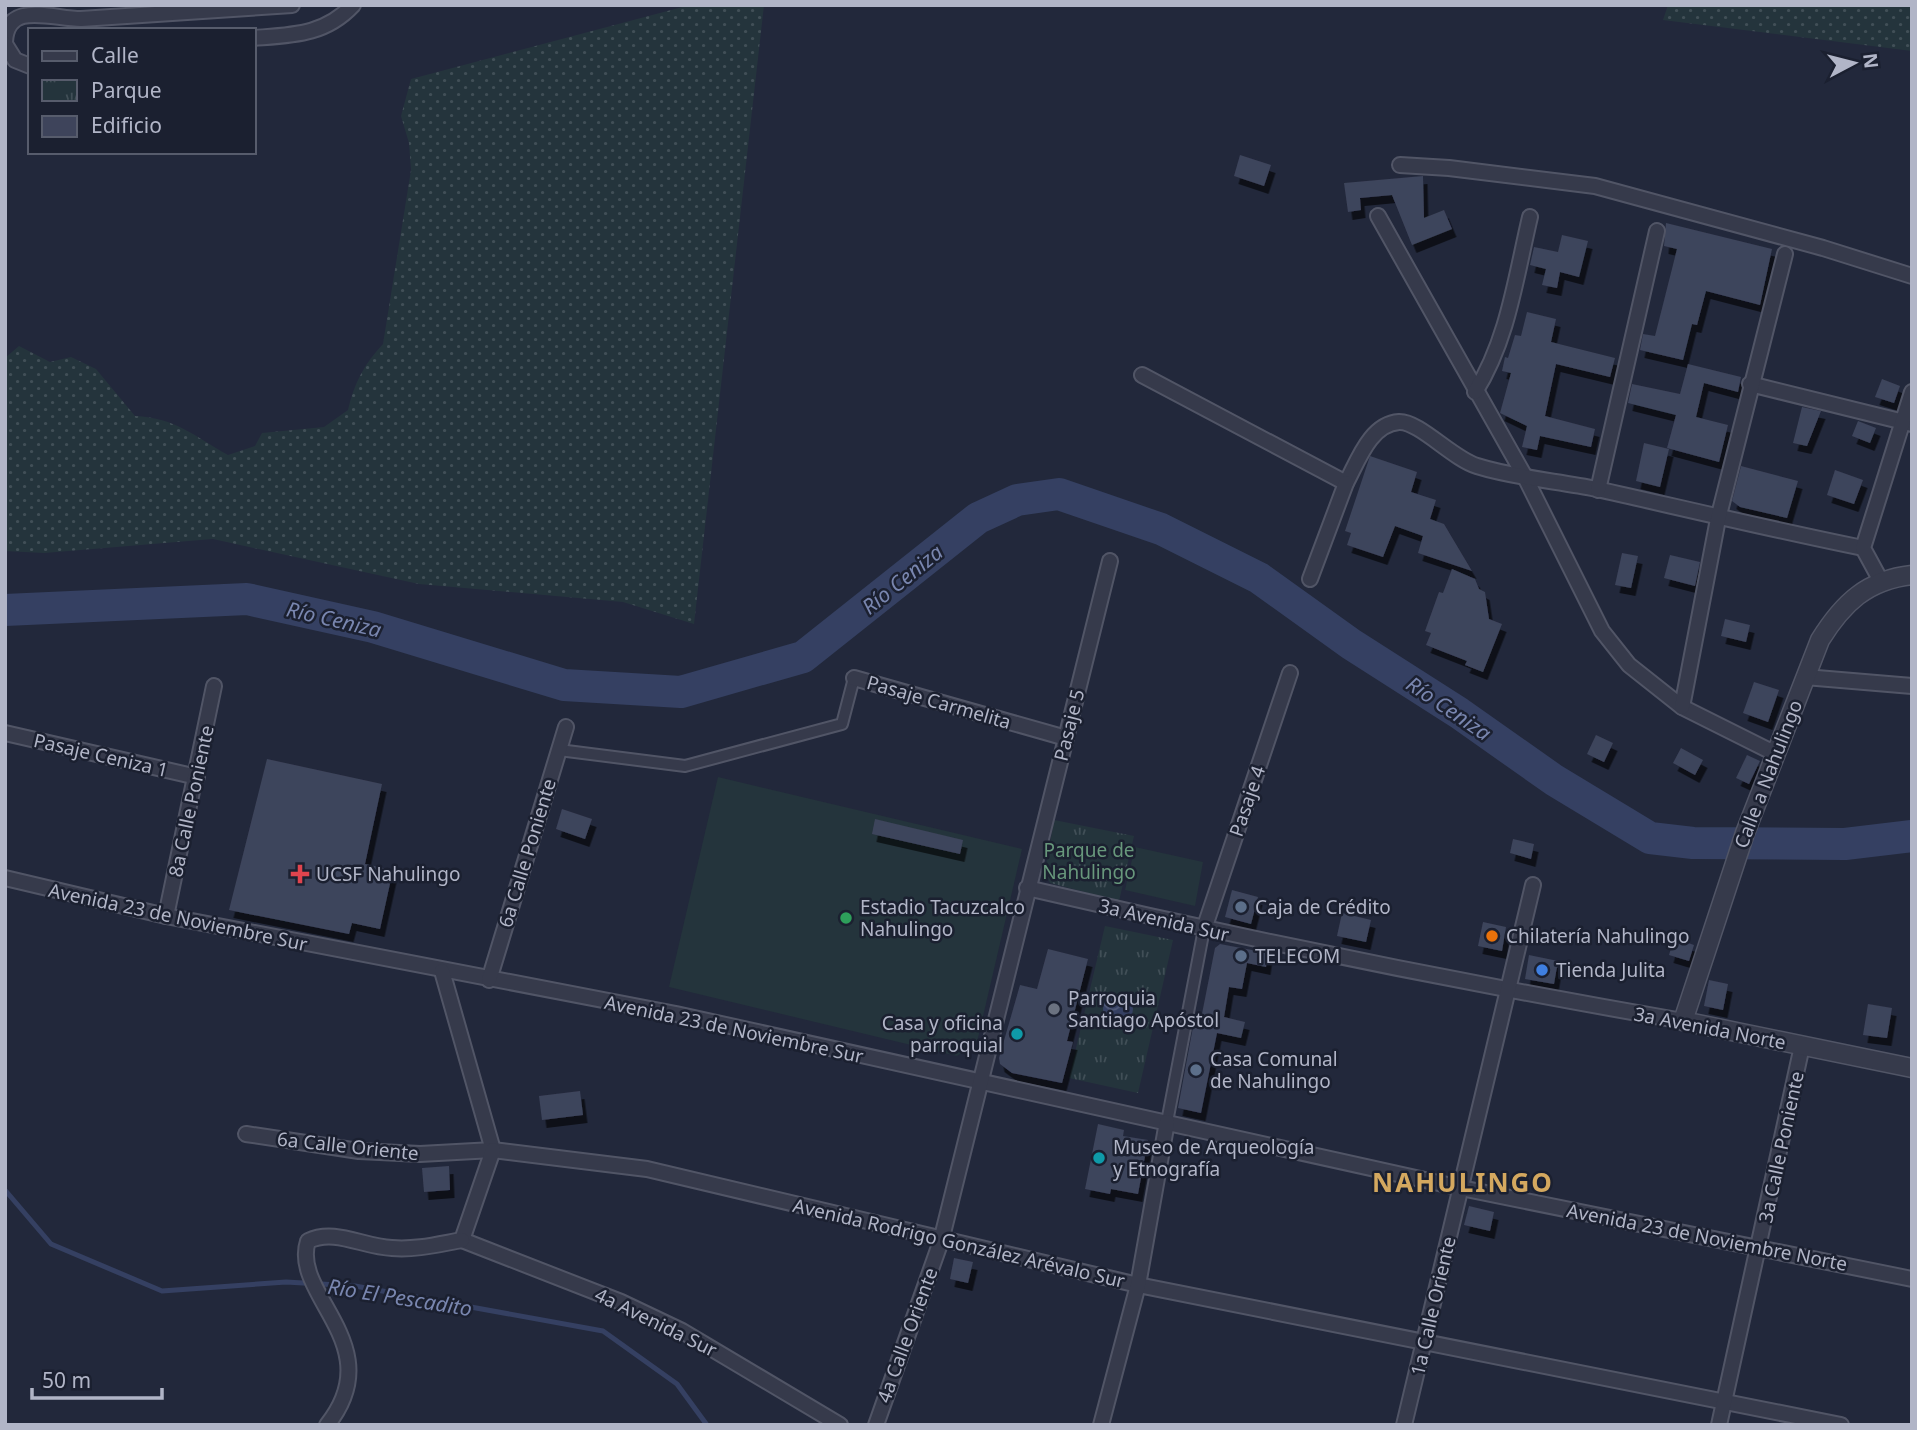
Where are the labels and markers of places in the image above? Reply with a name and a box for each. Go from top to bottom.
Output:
place label: UCSF Nahulingo [316,861,460,887]
marker: UCSF Nahulingo [290,864,310,884]
place label: Estadio Tacuzcalco Nahulingo [860,894,1025,942]
place label: Caja de Crédito [1255,894,1391,920]
marker: Caja de Crédito [1233,899,1249,915]
marker: Estadio Tacuzcalco Nahulingo [838,910,854,926]
place label: Chilatería Nahulingo [1506,923,1689,949]
marker: Chilatería Nahulingo [1484,928,1500,944]
place label: TELECOM [1255,943,1340,969]
marker: TELECOM [1233,948,1249,964]
place label: Tienda Julita [1556,957,1665,983]
marker: Tienda Julita [1534,962,1550,978]
place label: Parroquia Santiago Apóstol [1068,985,1219,1033]
marker: Parroquia Santiago Apóstol [1046,1001,1062,1017]
place label: Casa y oficina parroquial [882,1010,1003,1058]
marker: Casa y oficina parroquial [1009,1026,1025,1042]
place label: Casa Comunal de Nahulingo [1210,1046,1338,1094]
marker: Casa Comunal de Nahulingo [1188,1062,1204,1078]
place label: Museo de Arqueología y Etnografía [1113,1134,1314,1182]
marker: Museo de Arqueología y Etnografía [1091,1150,1107,1166]

